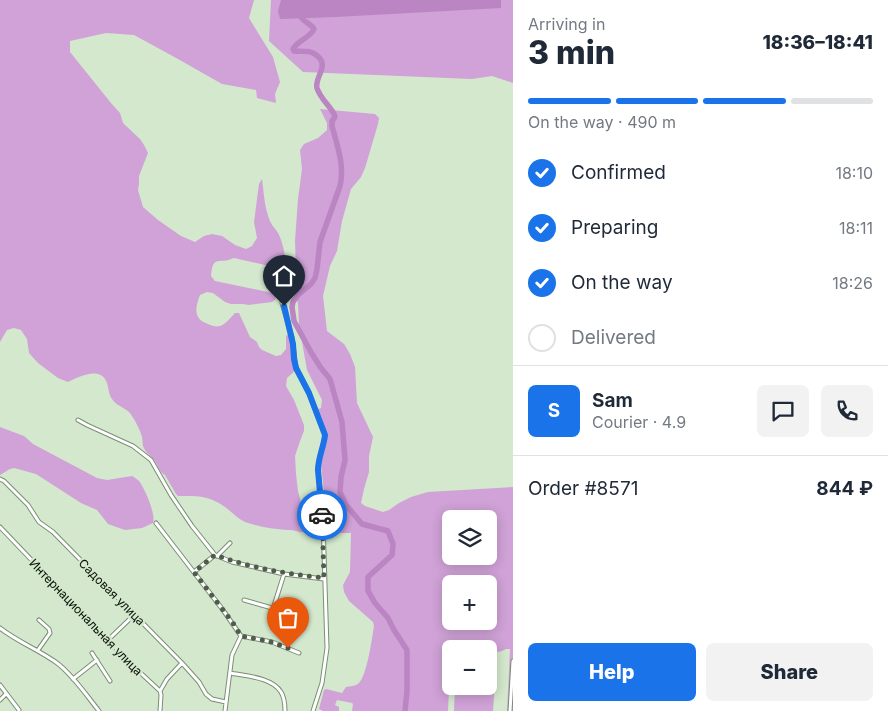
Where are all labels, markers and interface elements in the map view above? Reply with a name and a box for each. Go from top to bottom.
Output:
text: Arriving in [528,14,605,34]
text: 18:36–18:41 [762,31,873,54]
text: 3 min [528,33,615,72]
text: On the way · 490 m [528,112,676,132]
icon: check [528,159,556,187]
text: Confirmed [571,161,666,184]
text: 18:10 [835,163,873,183]
icon: check [528,214,556,242]
text: Preparing [571,216,658,239]
text: 18:11 [839,218,873,238]
pin [263,255,305,306]
icon: home [270,262,298,290]
icon: check [528,269,556,297]
text: On the way [571,271,673,294]
text: 18:26 [832,273,873,293]
text: Delivered [571,326,656,349]
button: chat [757,385,809,437]
button: phone [821,385,873,437]
text: Sam [592,389,633,412]
text: S [548,399,560,422]
text: Courier · 4.9 [592,412,686,432]
text: Order #8571 [528,477,638,500]
text: 844 ₽ [816,477,873,500]
courier [297,490,347,540]
icon: car [308,501,336,529]
map controls [442,510,497,695]
button: layers [442,510,497,565]
street label: Интернациональная улица [26,555,146,679]
street label: Садовая улица [76,556,148,628]
button: + [442,575,497,630]
pin [267,597,309,648]
icon: bag [274,604,302,632]
button: − [442,640,497,695]
button: Help [528,643,696,701]
button: Share [706,643,873,701]

